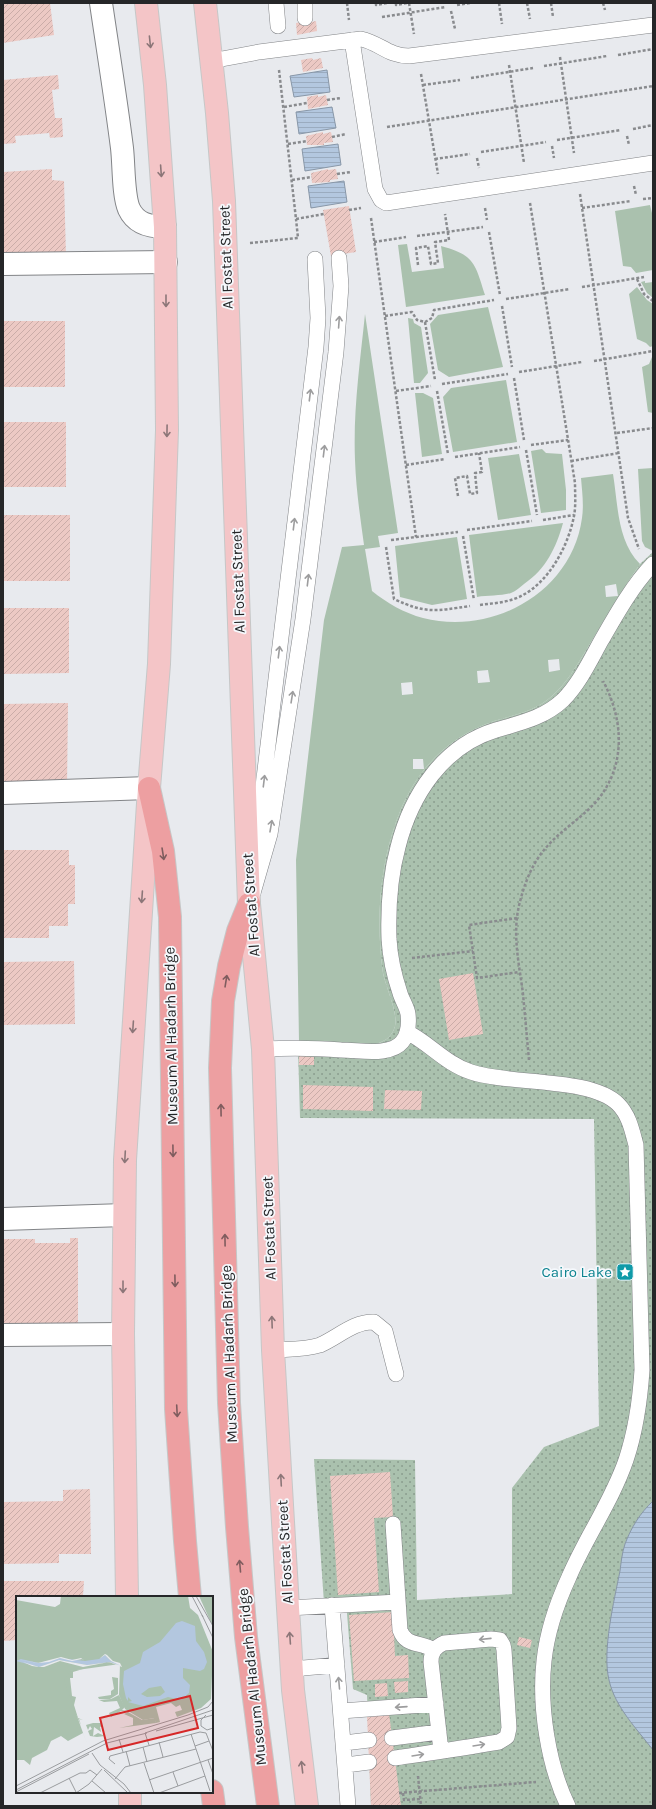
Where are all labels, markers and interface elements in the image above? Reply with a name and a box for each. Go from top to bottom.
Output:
one-way arrow [146,35,154,48]
one-way arrow [158,164,165,177]
street label: Al Fostat Street [215,204,237,309]
one-way arrow [162,294,170,307]
one-way arrow [336,316,343,329]
one-way arrow [306,389,314,402]
one-way arrow [163,424,171,437]
one-way arrow [320,445,328,458]
one-way arrow [290,518,298,531]
street label: Al Fostat Street [227,528,249,633]
one-way arrow [304,574,312,587]
one-way arrow [275,646,283,659]
one-way arrow [288,691,296,704]
one-way arrow [260,775,268,788]
one-way arrow [268,820,276,833]
one-way arrow [159,847,167,860]
street label: Al Fostat Street [238,852,264,958]
one-way arrow [138,890,145,903]
street label: Museum Al Hadarh Bridge [160,947,182,1125]
one-way arrow [222,975,230,988]
one-way arrow [130,1020,137,1033]
one-way arrow [218,1104,225,1117]
one-way arrow [169,1144,177,1157]
one-way arrow [122,1150,129,1163]
street label: Al Fostat Street [258,1175,280,1280]
one-way arrow [221,1234,229,1247]
place icon: Cairo Lake [615,1262,635,1282]
place label: Cairo Lake [541,1263,612,1281]
street label: Museum Al Hadarh Bridge [217,1265,241,1443]
one-way arrow [171,1274,179,1287]
one-way arrow [119,1280,127,1293]
one-way arrow [269,1316,276,1329]
one-way arrow [173,1404,180,1417]
one-way arrow [277,1474,284,1487]
street label: Al Fostat Street [273,1499,297,1604]
one-way arrow [236,1560,243,1573]
street label: Museum Al Hadarh Bridge [234,1587,270,1767]
inset map [16,1596,213,1793]
one-way arrow [286,1632,293,1645]
one-way arrow [479,1636,492,1643]
one-way arrow [335,1677,342,1690]
one-way arrow [395,1703,408,1710]
one-way arrow [472,1741,485,1749]
one-way arrow [411,1751,424,1759]
one-way arrow [299,1761,306,1774]

